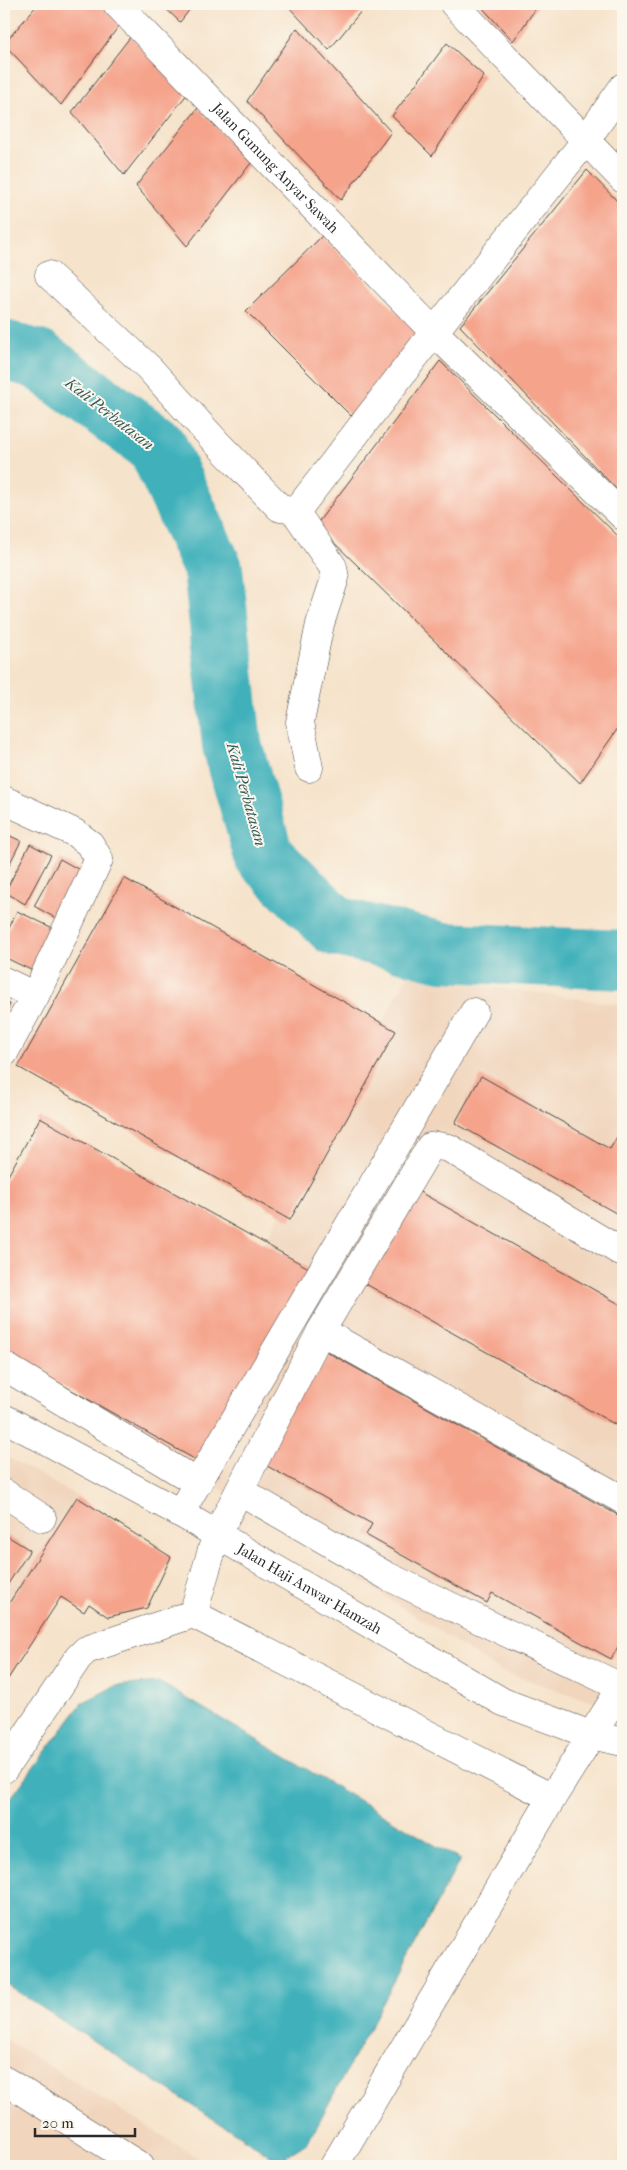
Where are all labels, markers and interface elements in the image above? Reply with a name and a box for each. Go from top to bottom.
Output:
street label: Jalan Gunung Anyar Sawah [208,98,343,237]
water label: Kali Perbatasan [61,372,158,454]
water label: Kali Perbatasan [222,739,270,848]
street label: Jalan Haji Anwar Hamzah [233,1539,386,1638]
scale bar [35,2105,135,2137]
text: 20 m [42,2114,74,2132]

